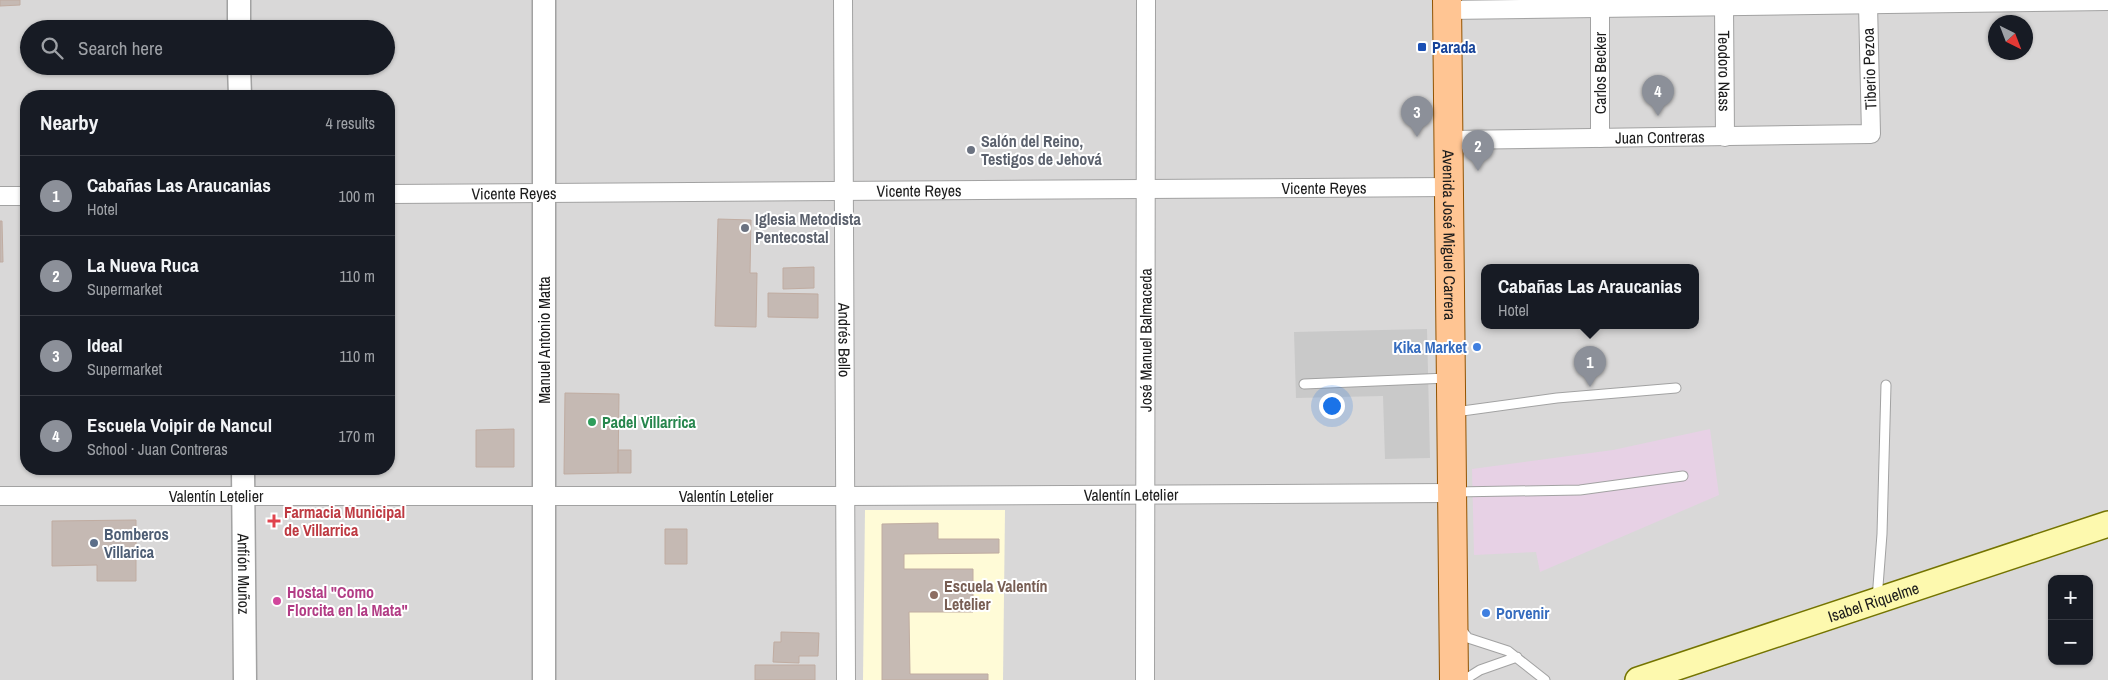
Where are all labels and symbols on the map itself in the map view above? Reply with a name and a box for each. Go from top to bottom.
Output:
north arrow [1988,15,2033,60]
street label: Tiberio Pezoa [1857,27,1881,110]
street label: Teodoro Nass [1713,30,1736,112]
street label: Carlos Becker [1589,31,1611,114]
place label: Parada [1432,36,1476,58]
marker: Parada [1416,41,1428,53]
pin: 4 [1642,75,1674,116]
pin: 3 [1401,96,1433,137]
street label: Juan Contreras [1615,125,1705,149]
place label: Salón del Reino, Testigos de Jehová [981,130,1103,170]
pin: 2 [1462,130,1494,171]
marker: Salón del Reino, Testigos de Jehová [965,144,977,156]
street label: Avenida José Miguel Carrera [1438,149,1461,321]
street label: Vicente Reyes [1281,177,1367,199]
street label: Vicente Reyes [876,179,962,202]
street label: Vicente Reyes [471,182,557,204]
place label: Iglesia Metodista Pentecostal [755,208,861,248]
marker: Iglesia Metodista Pentecostal [739,222,751,234]
street label: José Manuel Balmaceda [1134,267,1157,412]
street label: Manuel Antonio Matta [533,275,555,404]
street label: Andrés Bello [833,302,856,377]
place label: Kika Market [1393,336,1468,358]
marker: Kika Market [1471,341,1483,353]
pin: 1 [1574,346,1606,387]
your location [1319,393,1345,419]
place label: Padel Villarrica [602,411,697,433]
marker: Padel Villarrica [586,416,598,428]
street label: Valentín Letelier [1084,483,1179,506]
street label: Valentín Letelier [169,485,264,507]
street label: Valentín Letelier [679,485,774,507]
place label: Farmacia Municipal de Villarrica [284,501,405,541]
marker: Farmacia Municipal de Villarrica [268,515,280,527]
place label: Bomberos Villarica [104,523,169,563]
street label: Anfión Muñoz [233,532,255,615]
marker: Bomberos Villarica [88,537,100,549]
place label: Escuela Valentín Letelier [944,575,1048,615]
street label: Isabel Riquelme [1825,576,1922,627]
place label: Hostal "Como Florcita en la Mata" [287,581,408,621]
marker: Escuela Valentín Letelier [928,589,940,601]
marker: Hostal "Como Florcita en la Mata" [271,595,283,607]
place label: Porvenir [1496,602,1550,624]
marker: Porvenir [1480,607,1492,619]

